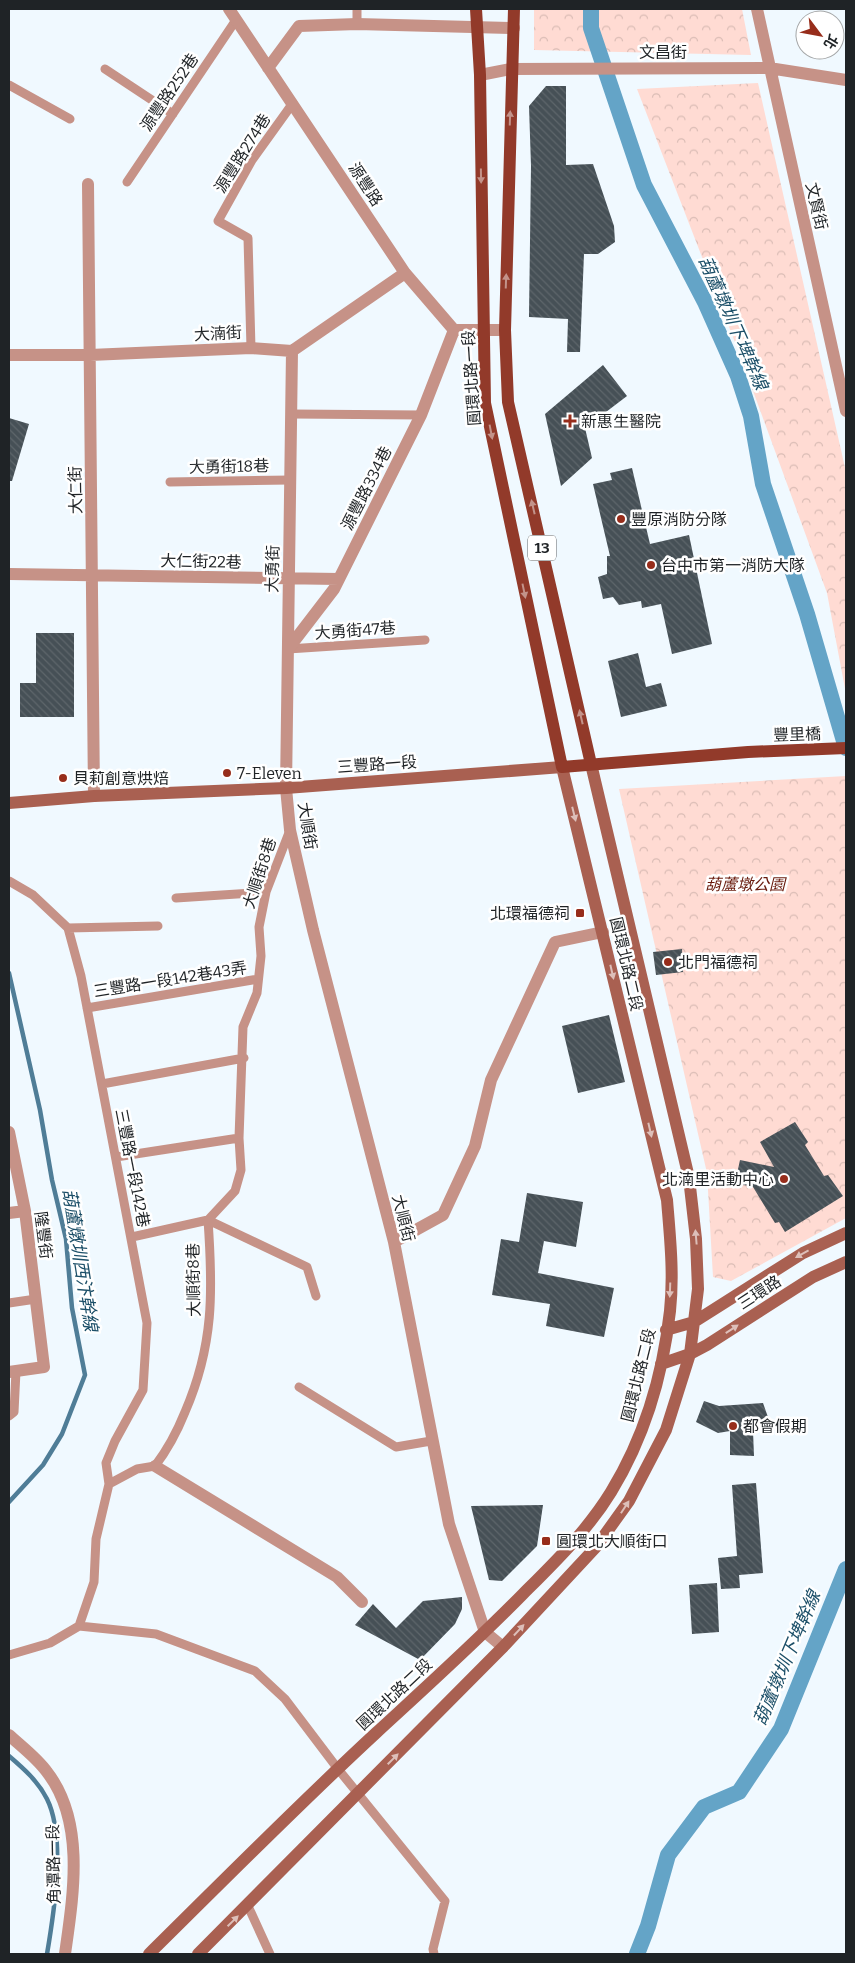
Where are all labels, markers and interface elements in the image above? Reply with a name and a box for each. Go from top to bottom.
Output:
north arrow [795,10,845,60]
text: 北 [820,31,842,52]
street label: 文昌街 [639,43,687,62]
street label: 源豐路252巷 [136,50,202,135]
street label: 源豐路274巷 [211,110,274,196]
one-way arrow [506,110,514,126]
street label: 源豐路 [345,159,387,210]
one-way arrow [477,168,485,184]
street label: 文賢街 [802,181,831,232]
water label: 葫蘆墩圳下埤幹線 [694,253,773,395]
one-way arrow [502,273,510,289]
street label: 大湳街 [194,323,242,344]
street label: 圓環北路一段 [459,329,484,427]
place label: 新惠生醫院 [581,412,661,431]
marker: 新惠生醫院 [563,414,577,428]
one-way arrow [487,424,495,440]
street label: 源豐路334巷 [337,443,396,533]
street label: 大勇街18巷 [189,456,269,477]
street label: 大仁街 [66,466,85,514]
one-way arrow [529,500,537,515]
place label: 豐原消防分隊 [631,510,727,529]
marker: 豐原消防分隊 [615,513,627,525]
road number: 13 [528,536,556,560]
street label: 大勇街 [263,545,282,593]
street label: 大仁街22巷 [160,551,242,572]
place label: 台中市第一消防大隊 [661,556,805,575]
marker: 台中市第一消防大隊 [645,559,657,571]
one-way arrow [520,583,528,598]
street label: 大勇街47巷 [314,618,396,643]
one-way arrow [577,709,585,724]
street label: 豐里橋 [773,724,821,745]
street label: 三豐路一段 [336,752,418,777]
place label: 7-Eleven [237,764,302,783]
marker: 7-Eleven [221,767,233,779]
place label: 貝莉創意烘焙 [73,769,169,788]
marker: 貝莉創意烘焙 [57,772,69,784]
street label: 大順街 [294,801,321,851]
one-way arrow [570,806,578,821]
street label: 大順街8巷 [239,835,280,911]
park label: 葫蘆墩公園 [705,875,787,894]
place label: 北環福德祠 [490,904,570,923]
marker: 北環福德祠 [574,907,586,919]
street label: 圓環北路二段 [606,915,647,1013]
place label: 北門福德祠 [678,953,758,972]
marker: 北門福德祠 [662,956,674,968]
street label: 三豐路一段142巷43弄 [92,958,248,1001]
one-way arrow [608,964,616,979]
street label: 三豐路一段142巷 [112,1107,153,1229]
one-way arrow [646,1122,654,1137]
place label: 北湳里活動中心 [662,1170,774,1189]
marker: 北湳里活動中心 [778,1173,790,1185]
water label: 葫蘆燉圳西汴幹線 [58,1187,102,1335]
street label: 大順街 [388,1193,419,1244]
street label: 隆豐街 [31,1210,56,1260]
one-way arrow [691,1229,699,1245]
street label: 大順街8巷 [183,1243,204,1317]
one-way arrow [795,1250,810,1258]
street label: 三環路 [734,1271,785,1313]
one-way arrow [666,1282,674,1298]
one-way arrow [725,1324,739,1334]
street label: 圓環北路二段 [618,1326,659,1424]
place label: 都會假期 [743,1417,807,1436]
marker: 都會假期 [727,1420,739,1432]
one-way arrow [620,1501,629,1514]
place label: 圓環北大順街口 [556,1532,668,1551]
marker: 圓環北大順街口 [540,1535,552,1547]
water label: 葫蘆墩圳下埤幹線 [749,1586,826,1729]
one-way arrow [513,1625,525,1637]
street label: 圓環北路二段 [353,1655,436,1734]
one-way arrow [387,1753,399,1765]
street label: 角潭路一段 [43,1824,64,1904]
one-way arrow [227,1915,239,1927]

